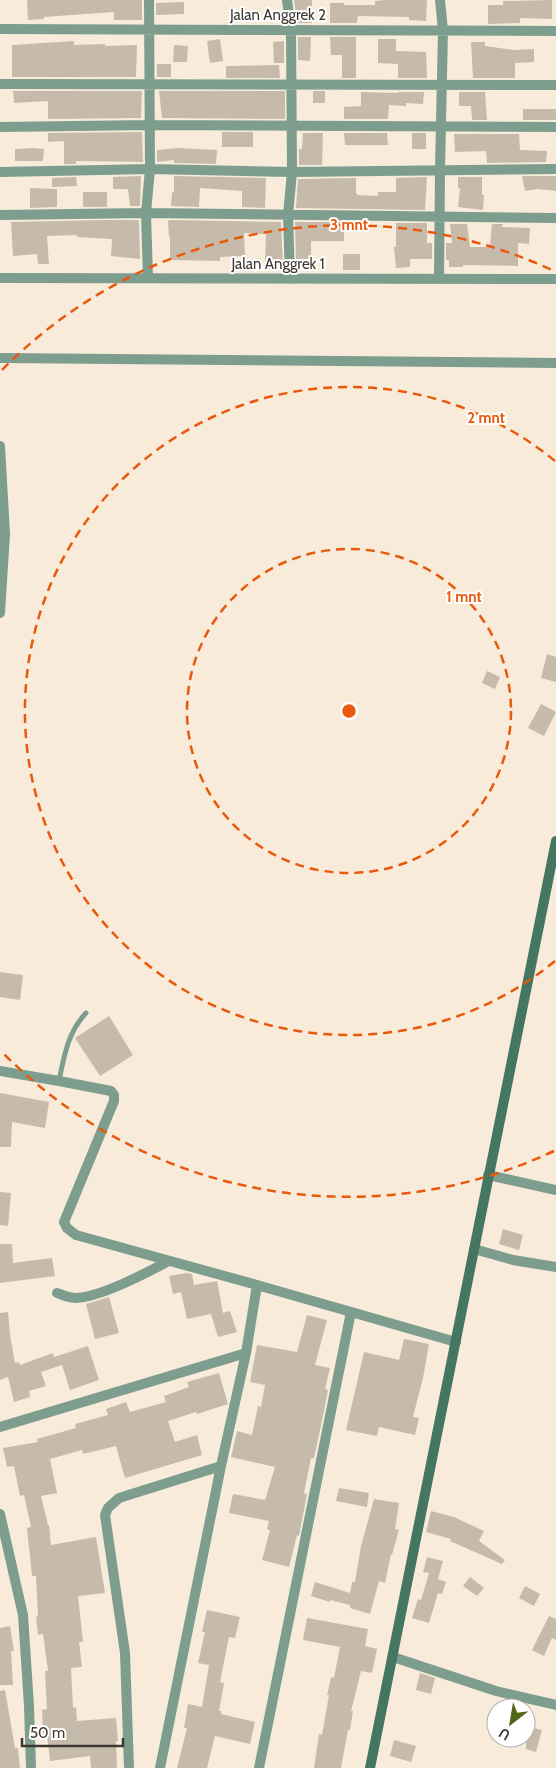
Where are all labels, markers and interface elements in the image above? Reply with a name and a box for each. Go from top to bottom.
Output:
street label: Jalan Anggrek 2 [229,6,326,24]
text: 3 mnt [330,216,368,234]
street label: Jalan Anggrek 1 [230,255,325,273]
text: 2 mnt [467,409,505,427]
text: 1 mnt [446,588,482,606]
centre of rings [340,702,358,720]
north arrow [486,1698,536,1748]
scale bar [22,1716,124,1748]
text: 50 m [30,1724,65,1742]
text: U [495,1724,513,1744]

